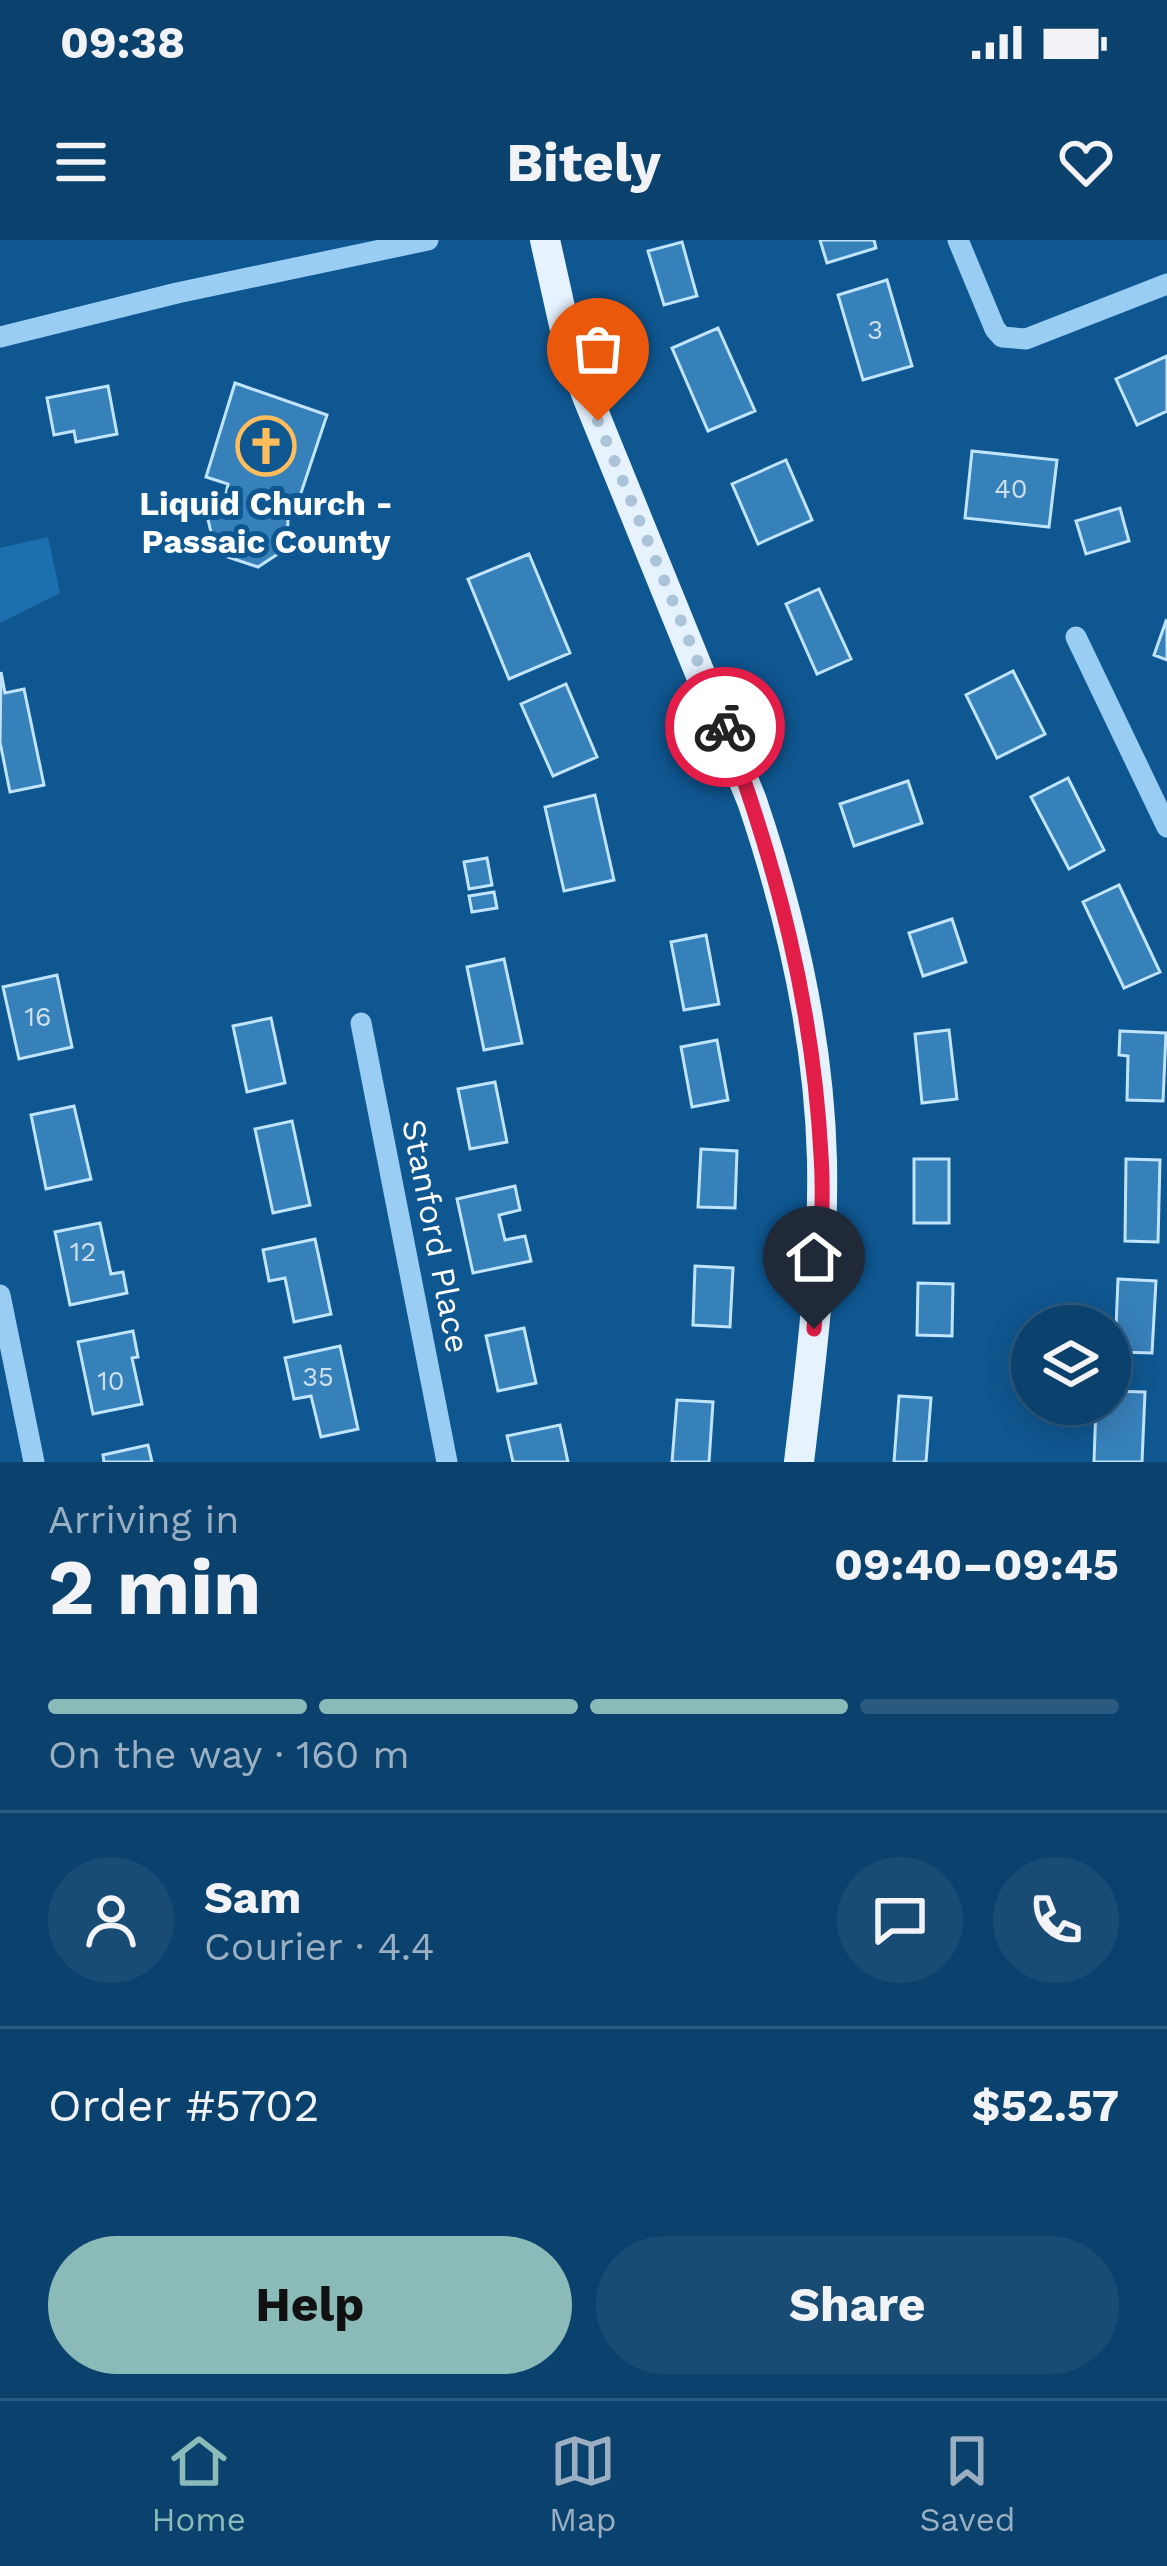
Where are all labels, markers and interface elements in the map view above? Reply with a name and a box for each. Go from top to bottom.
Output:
text: 09:38 [60,16,185,69]
icon: menu [48,129,114,195]
icon: heart [1053,129,1119,195]
text: Bitely [506,131,661,194]
pin [547,298,649,421]
house number: 3 [867,314,883,346]
icon: bag [565,316,631,382]
church icon: Liquid Church - Passaic County [235,415,297,477]
house number: 40 [994,473,1028,505]
place label: Liquid Church - Passaic County [139,484,393,561]
courier [665,667,785,787]
icon: bike [692,694,758,760]
house number: 16 [25,1001,51,1033]
street label: Stanford Place [394,1116,478,1356]
pin [763,1206,865,1329]
icon: home [781,1224,847,1290]
house number: 12 [70,1236,96,1268]
map controls [1011,1305,1131,1425]
button: layers [1011,1305,1131,1425]
house number: 35 [302,1361,334,1393]
house number: 10 [97,1365,125,1397]
text: Arriving in [48,1497,239,1542]
text: 09:40–09:45 [834,1538,1119,1591]
text: 2 min [48,1541,261,1633]
text: On the way · 160 m [48,1732,410,1777]
button: person [48,1857,174,1983]
button: chat [837,1857,963,1983]
button: phone [993,1857,1119,1983]
text: Sam [204,1871,301,1924]
text: Courier · 4.4 [204,1924,435,1969]
text: Order #5702 [48,2079,319,2132]
text: $52.57 [972,2079,1119,2132]
button: Help [48,2236,572,2374]
button: Share [596,2236,1119,2374]
tab: Home [152,2428,246,2539]
tab: Map [549,2428,616,2539]
tab: Saved [920,2428,1015,2539]

